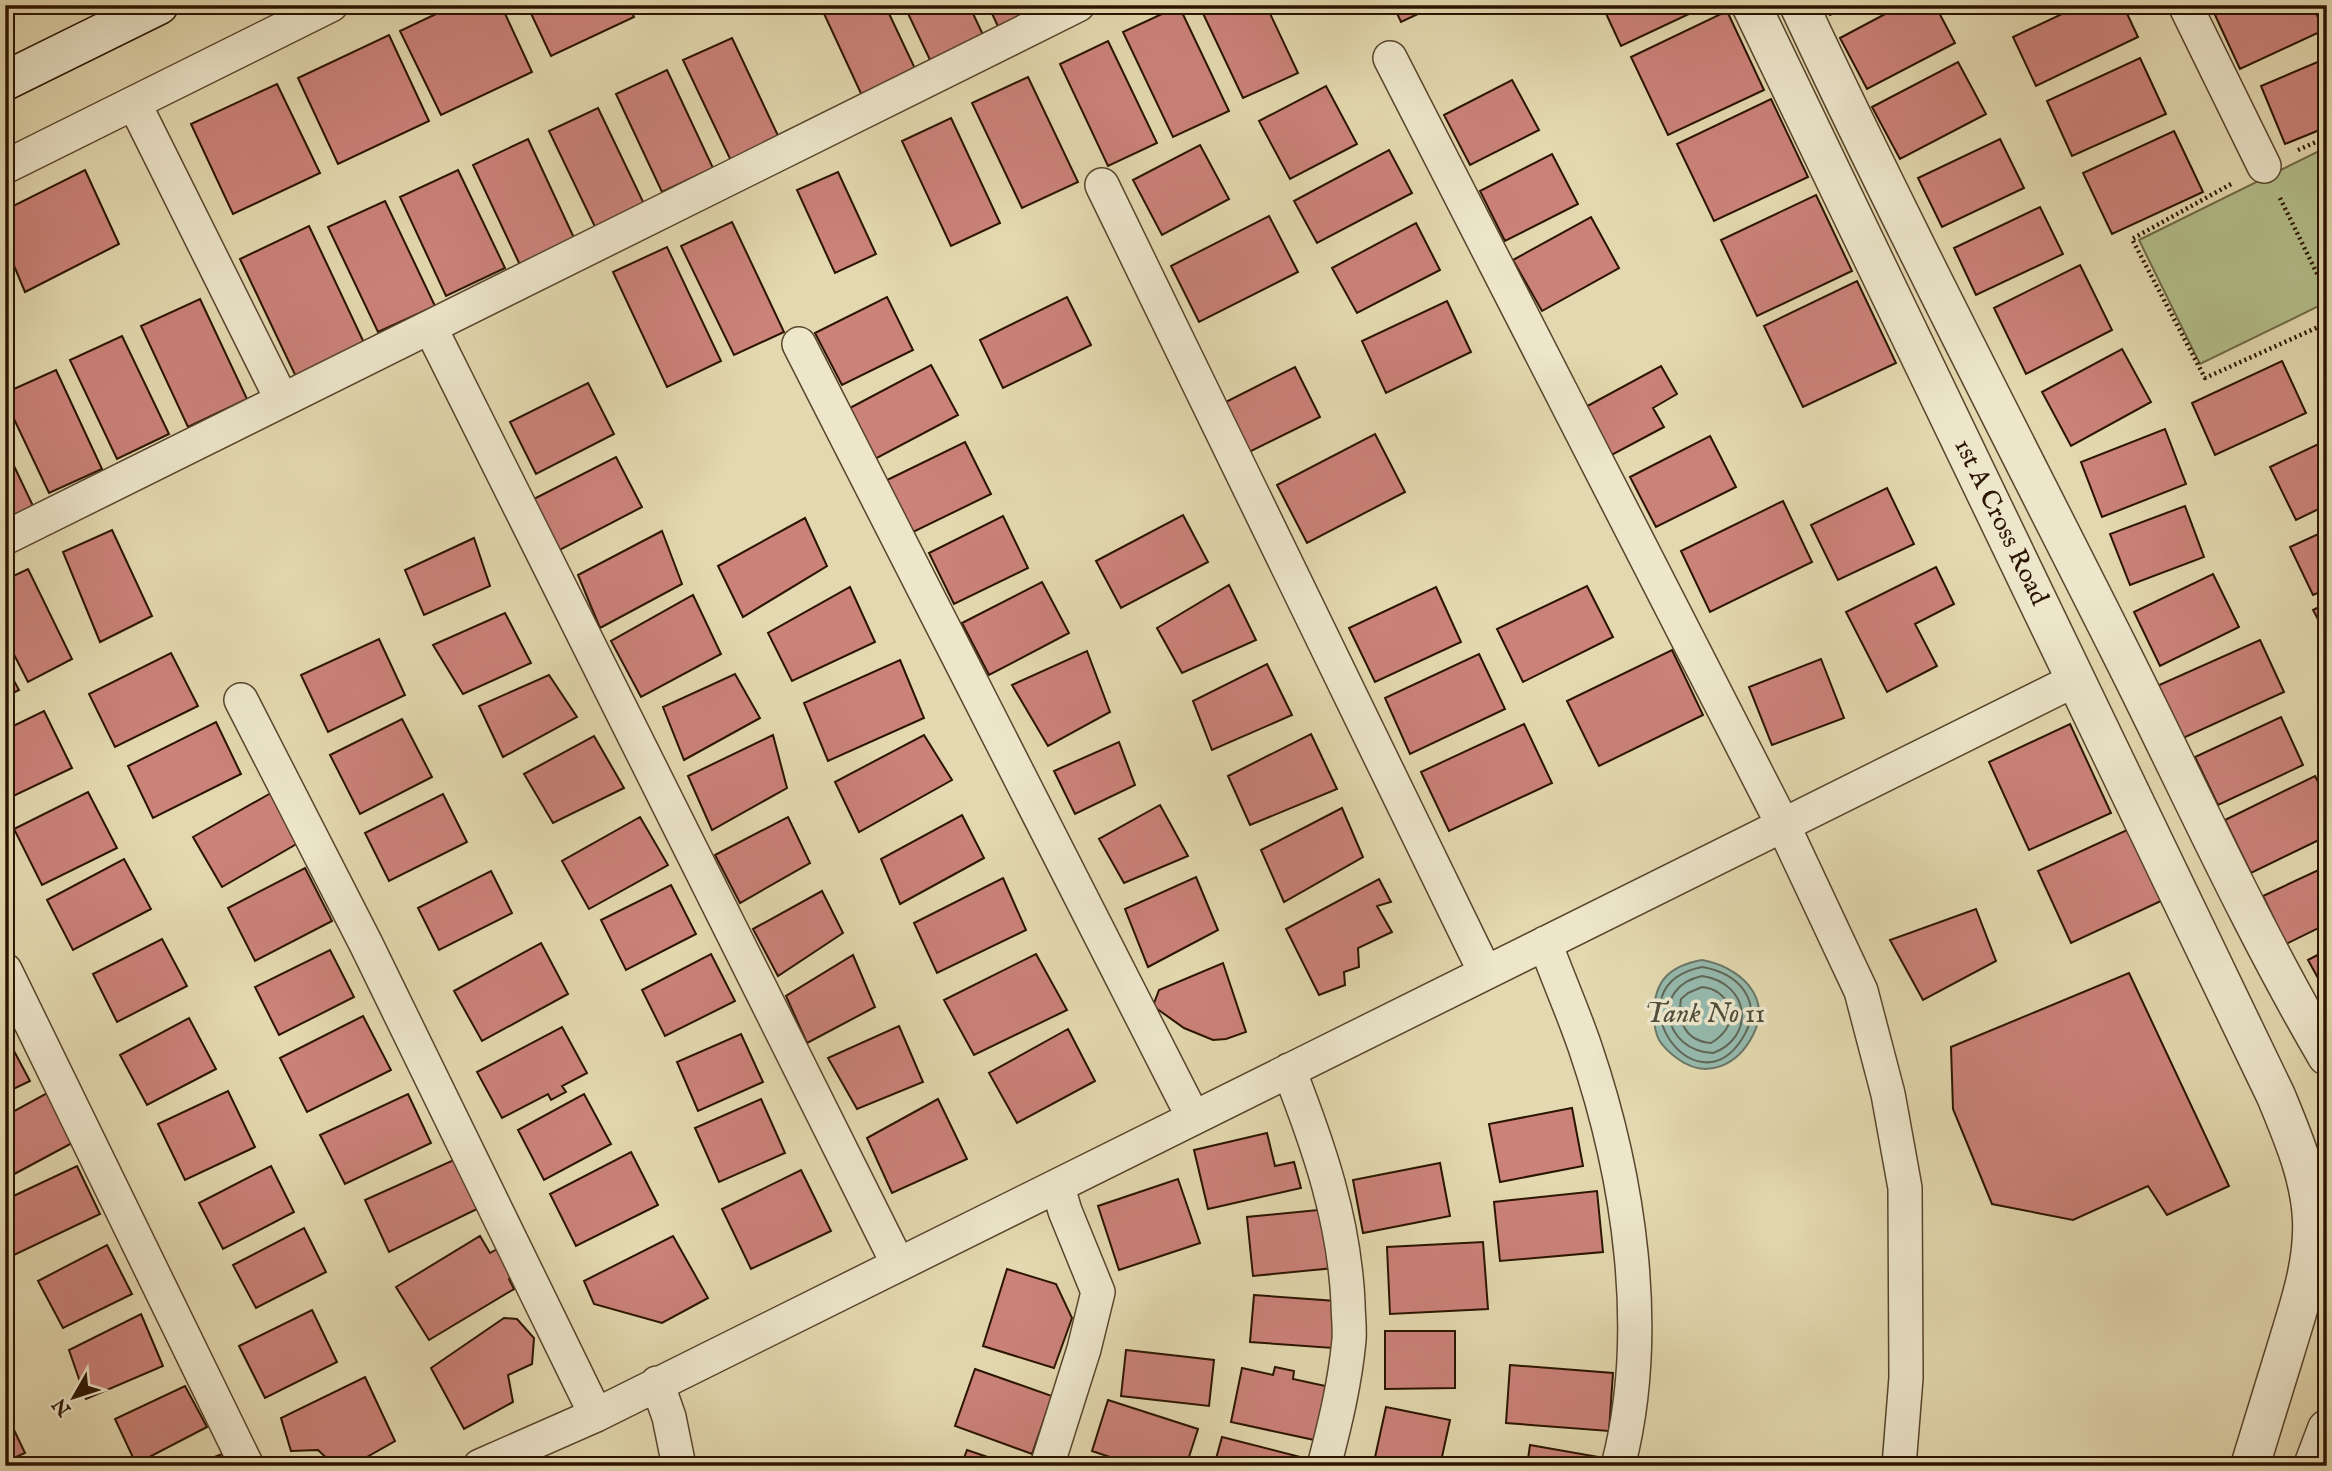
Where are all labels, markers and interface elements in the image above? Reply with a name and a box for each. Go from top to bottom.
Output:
street label: 1st A Cross Road [1946,433,2056,611]
water label: Tank No 11 [1645,997,1765,1032]
north arrow [38,1362,108,1432]
text: N [47,1392,77,1421]

